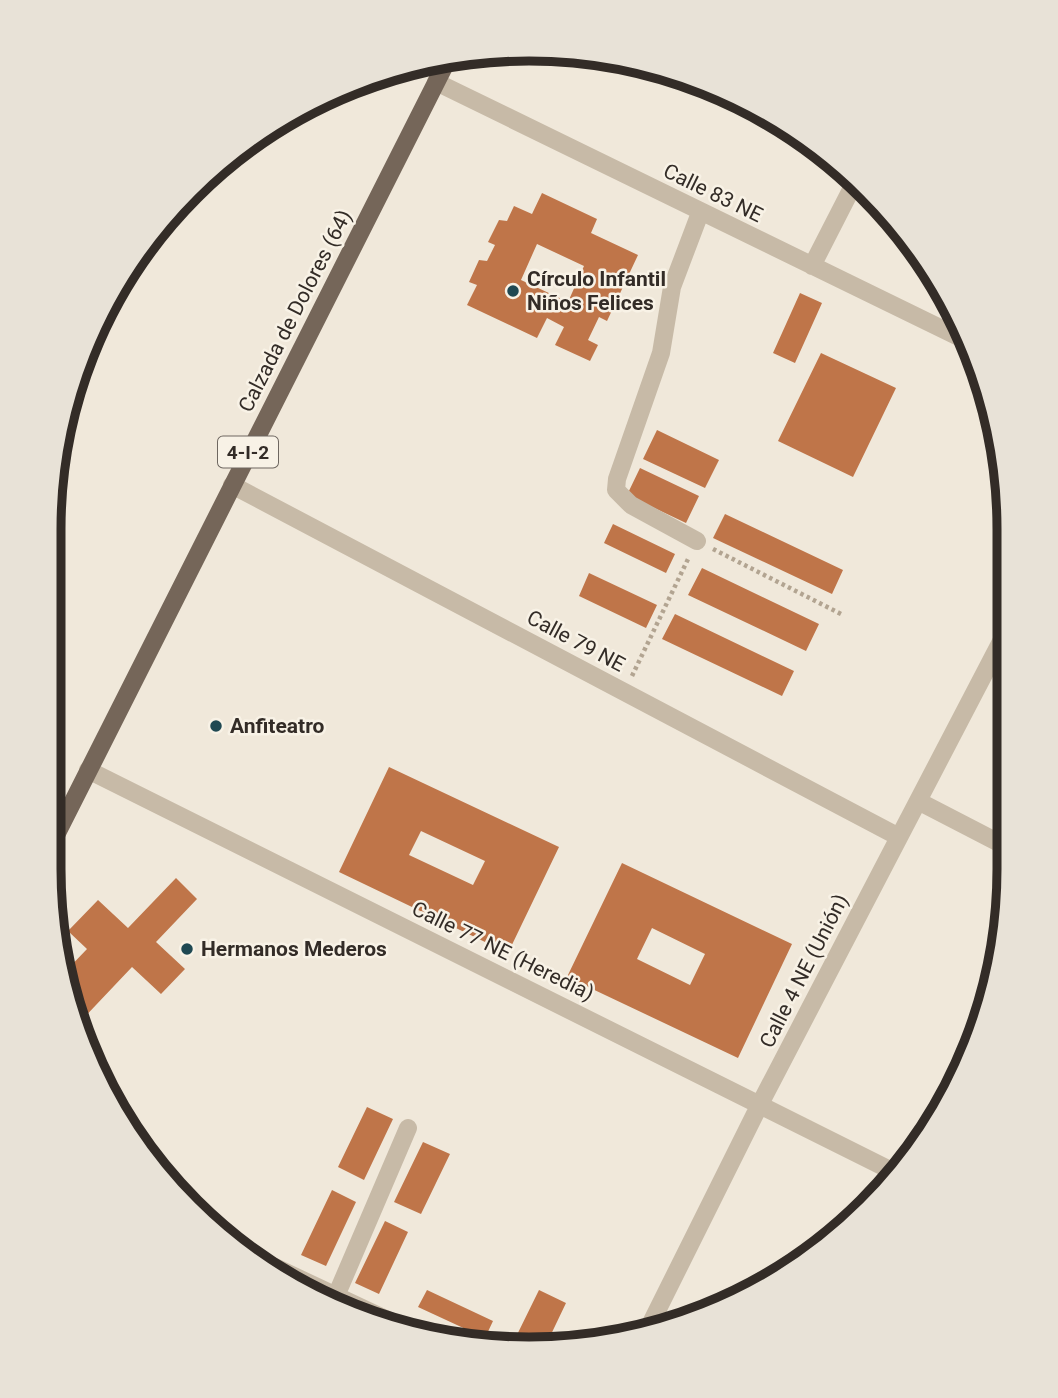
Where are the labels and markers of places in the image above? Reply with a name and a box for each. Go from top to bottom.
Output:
place label: Círculo Infantil Niños Felices [527,267,666,315]
marker: Círculo Infantil Niños Felices [505,283,521,299]
place label: Anfiteatro [230,714,325,738]
marker: Anfiteatro [208,718,224,734]
place label: Hermanos Mederos [201,937,387,961]
marker: Hermanos Mederos [179,941,195,957]

